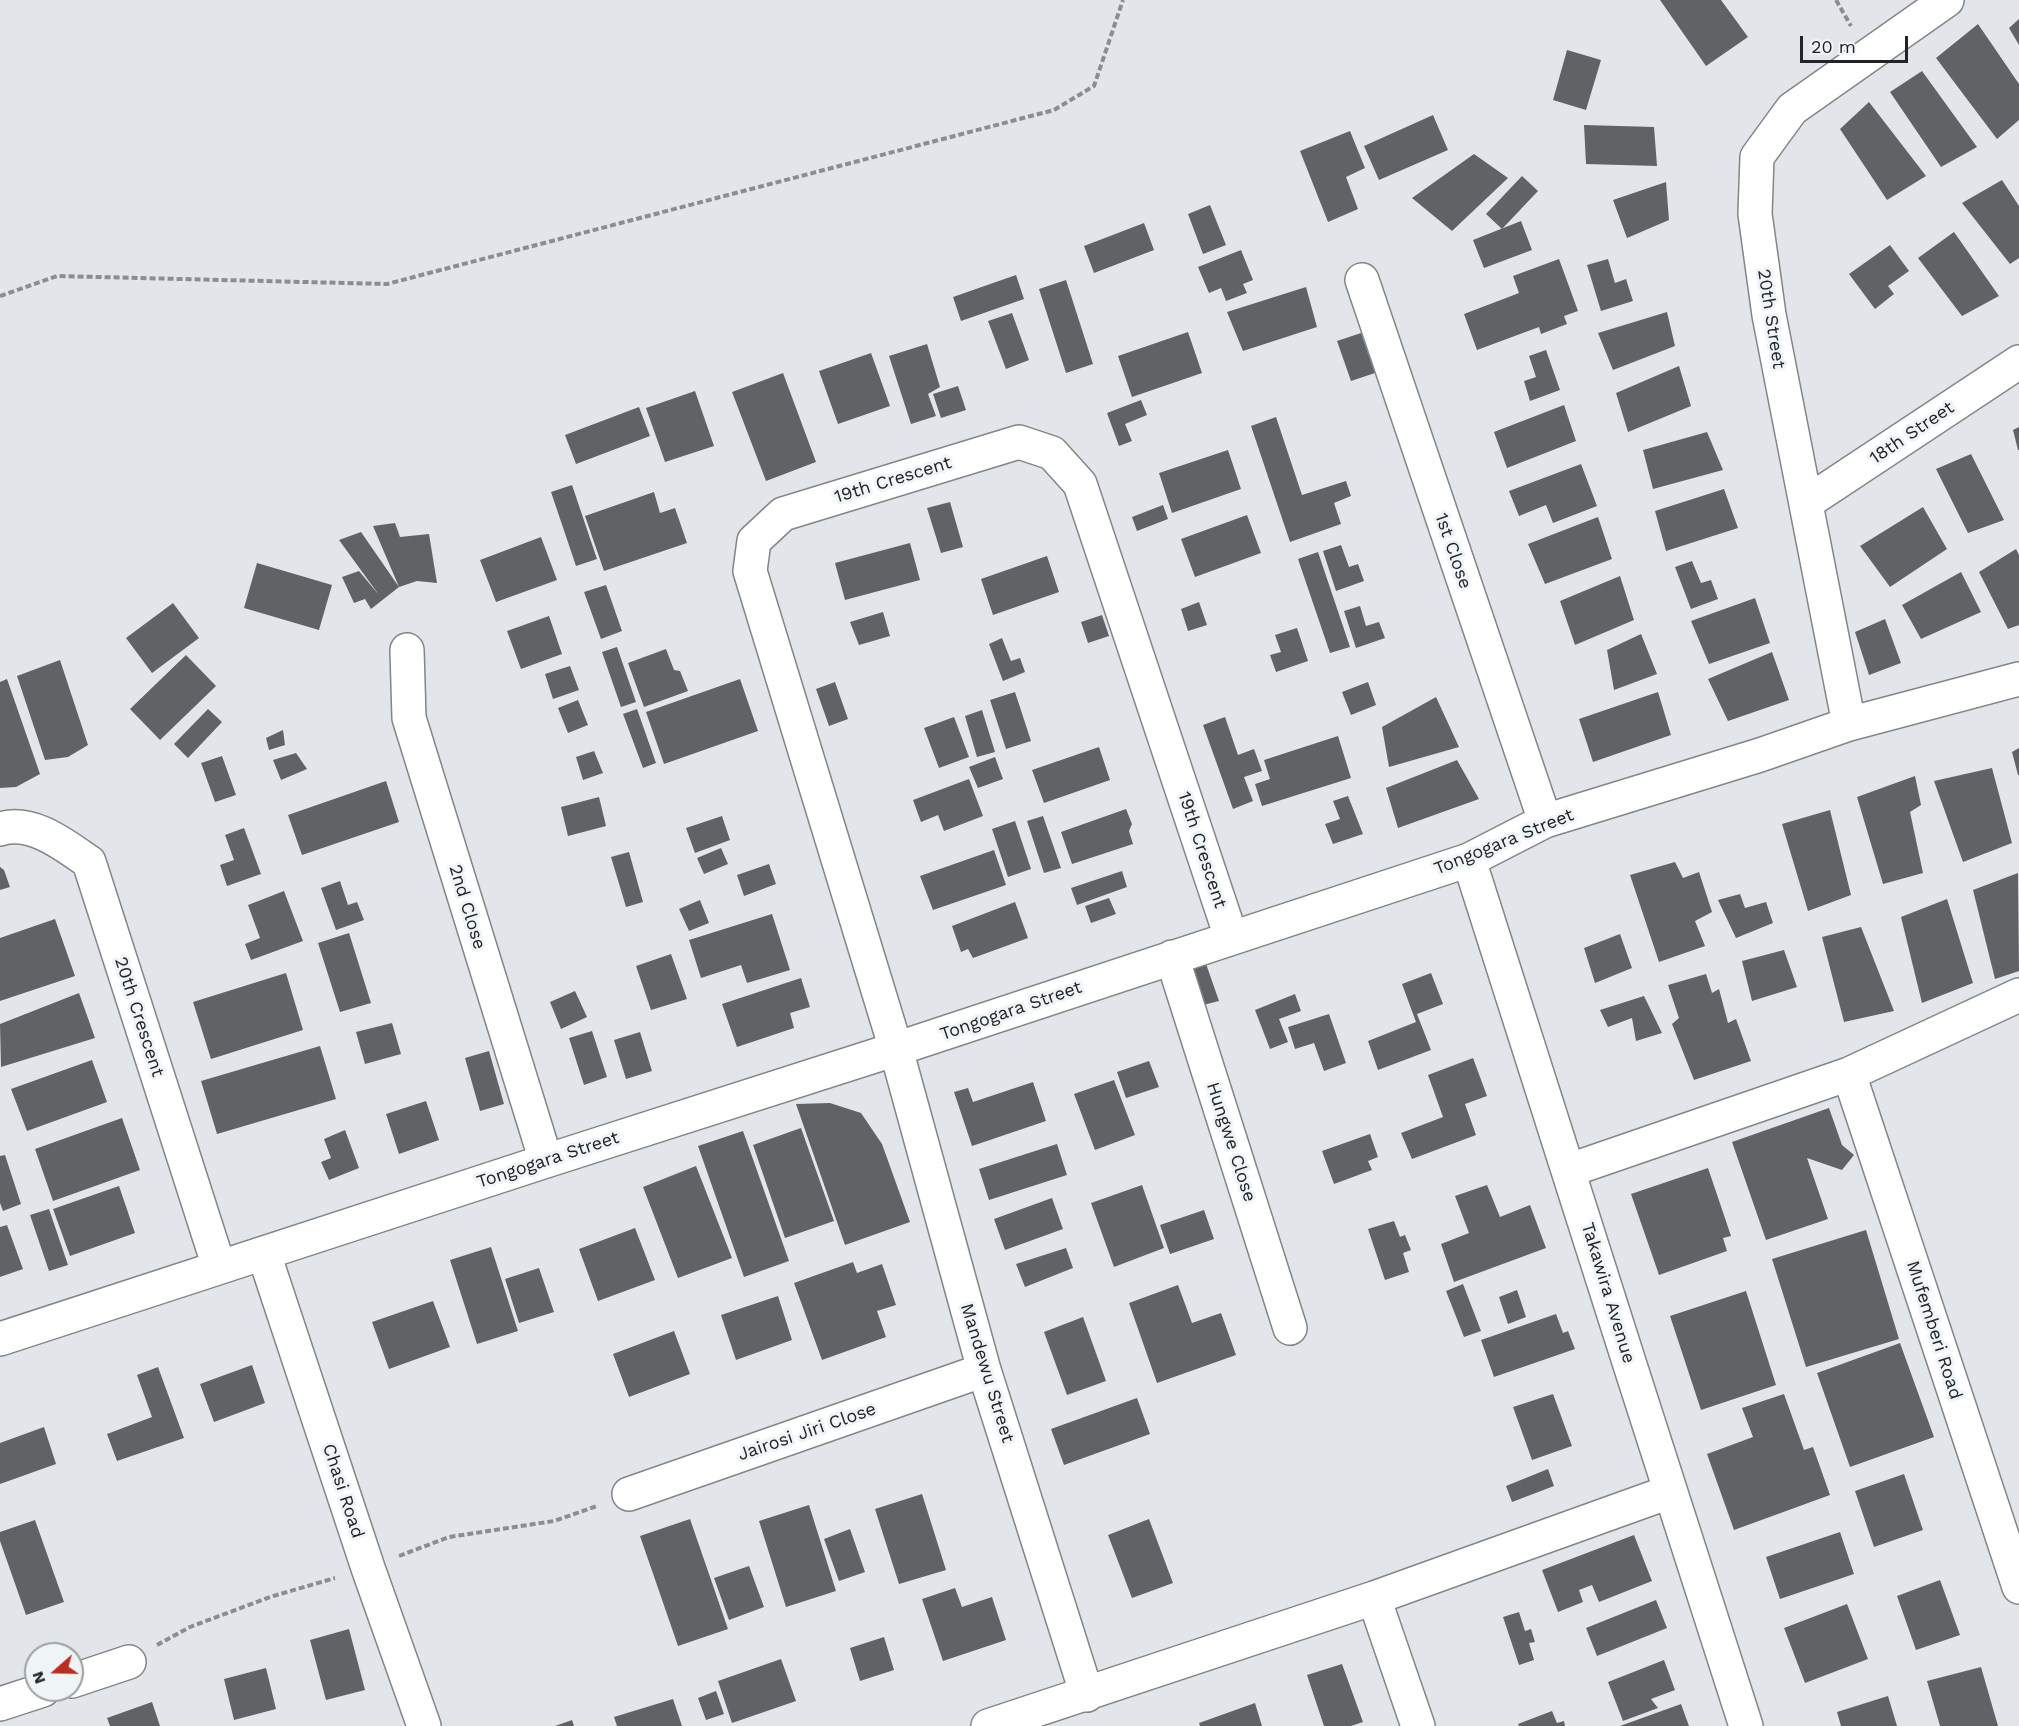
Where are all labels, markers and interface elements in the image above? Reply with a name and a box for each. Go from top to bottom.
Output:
scale bar [1803,24,1911,62]
text: 20 m [1811,36,1856,57]
street label: 20th Street [1752,268,1790,370]
street label: 18th Street [1866,397,1958,469]
street label: 19th Crescent [832,452,954,508]
street label: 1st Close [1430,510,1476,592]
street label: 19th Crescent [1173,789,1231,911]
street label: Tongogara Street [1431,804,1577,880]
street label: 2nd Close [444,862,490,952]
street label: 20th Crescent [109,954,169,1080]
street label: Tongogara Street [937,977,1085,1045]
street label: Hungwe Close [1201,1079,1261,1205]
street label: Tongogara Street [474,1127,622,1193]
street label: Takawira Avenue [1576,1220,1640,1366]
street label: Mufemberi Road [1901,1258,1967,1402]
street label: Mandewu Street [956,1301,1018,1445]
street label: Jairosi Jiri Close [735,1398,879,1466]
street label: Chasi Road [318,1441,368,1541]
north arrow [24,1642,84,1702]
text: N [28,1669,49,1686]

